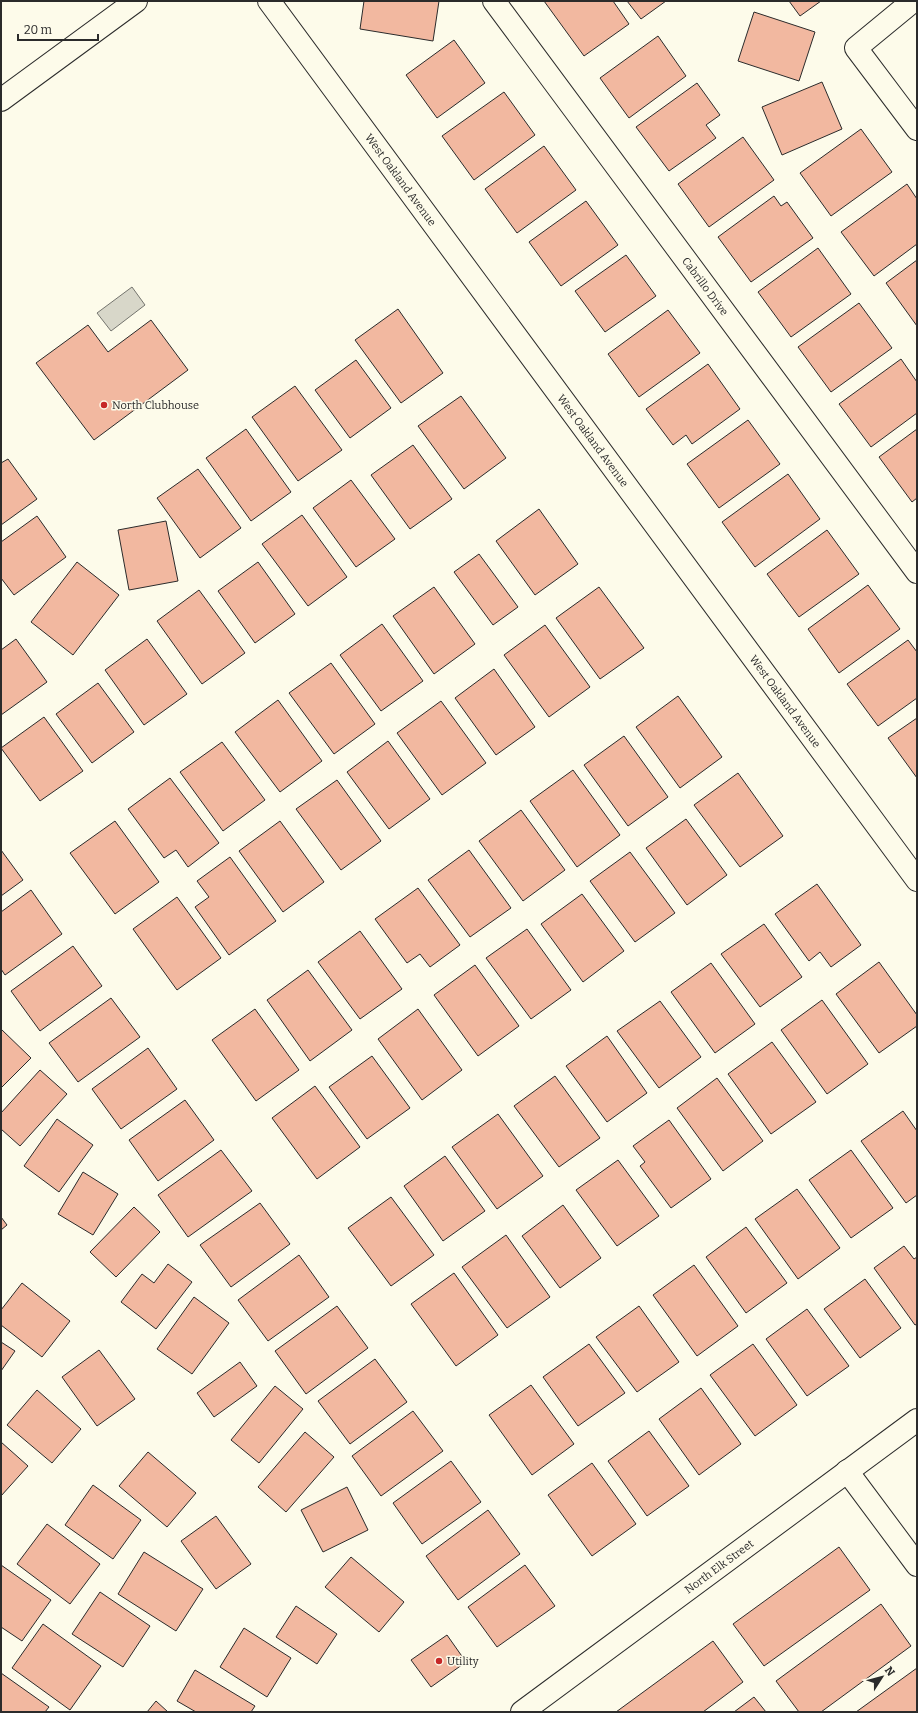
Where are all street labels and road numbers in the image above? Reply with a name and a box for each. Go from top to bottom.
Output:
street label: West Oakland Avenue [362,131,439,228]
street label: Cabrillo Drive [679,255,731,318]
street label: West Oakland Avenue [555,392,631,489]
street label: West Oakland Avenue [747,653,824,750]
street label: North Elk Street [682,1537,756,1596]

